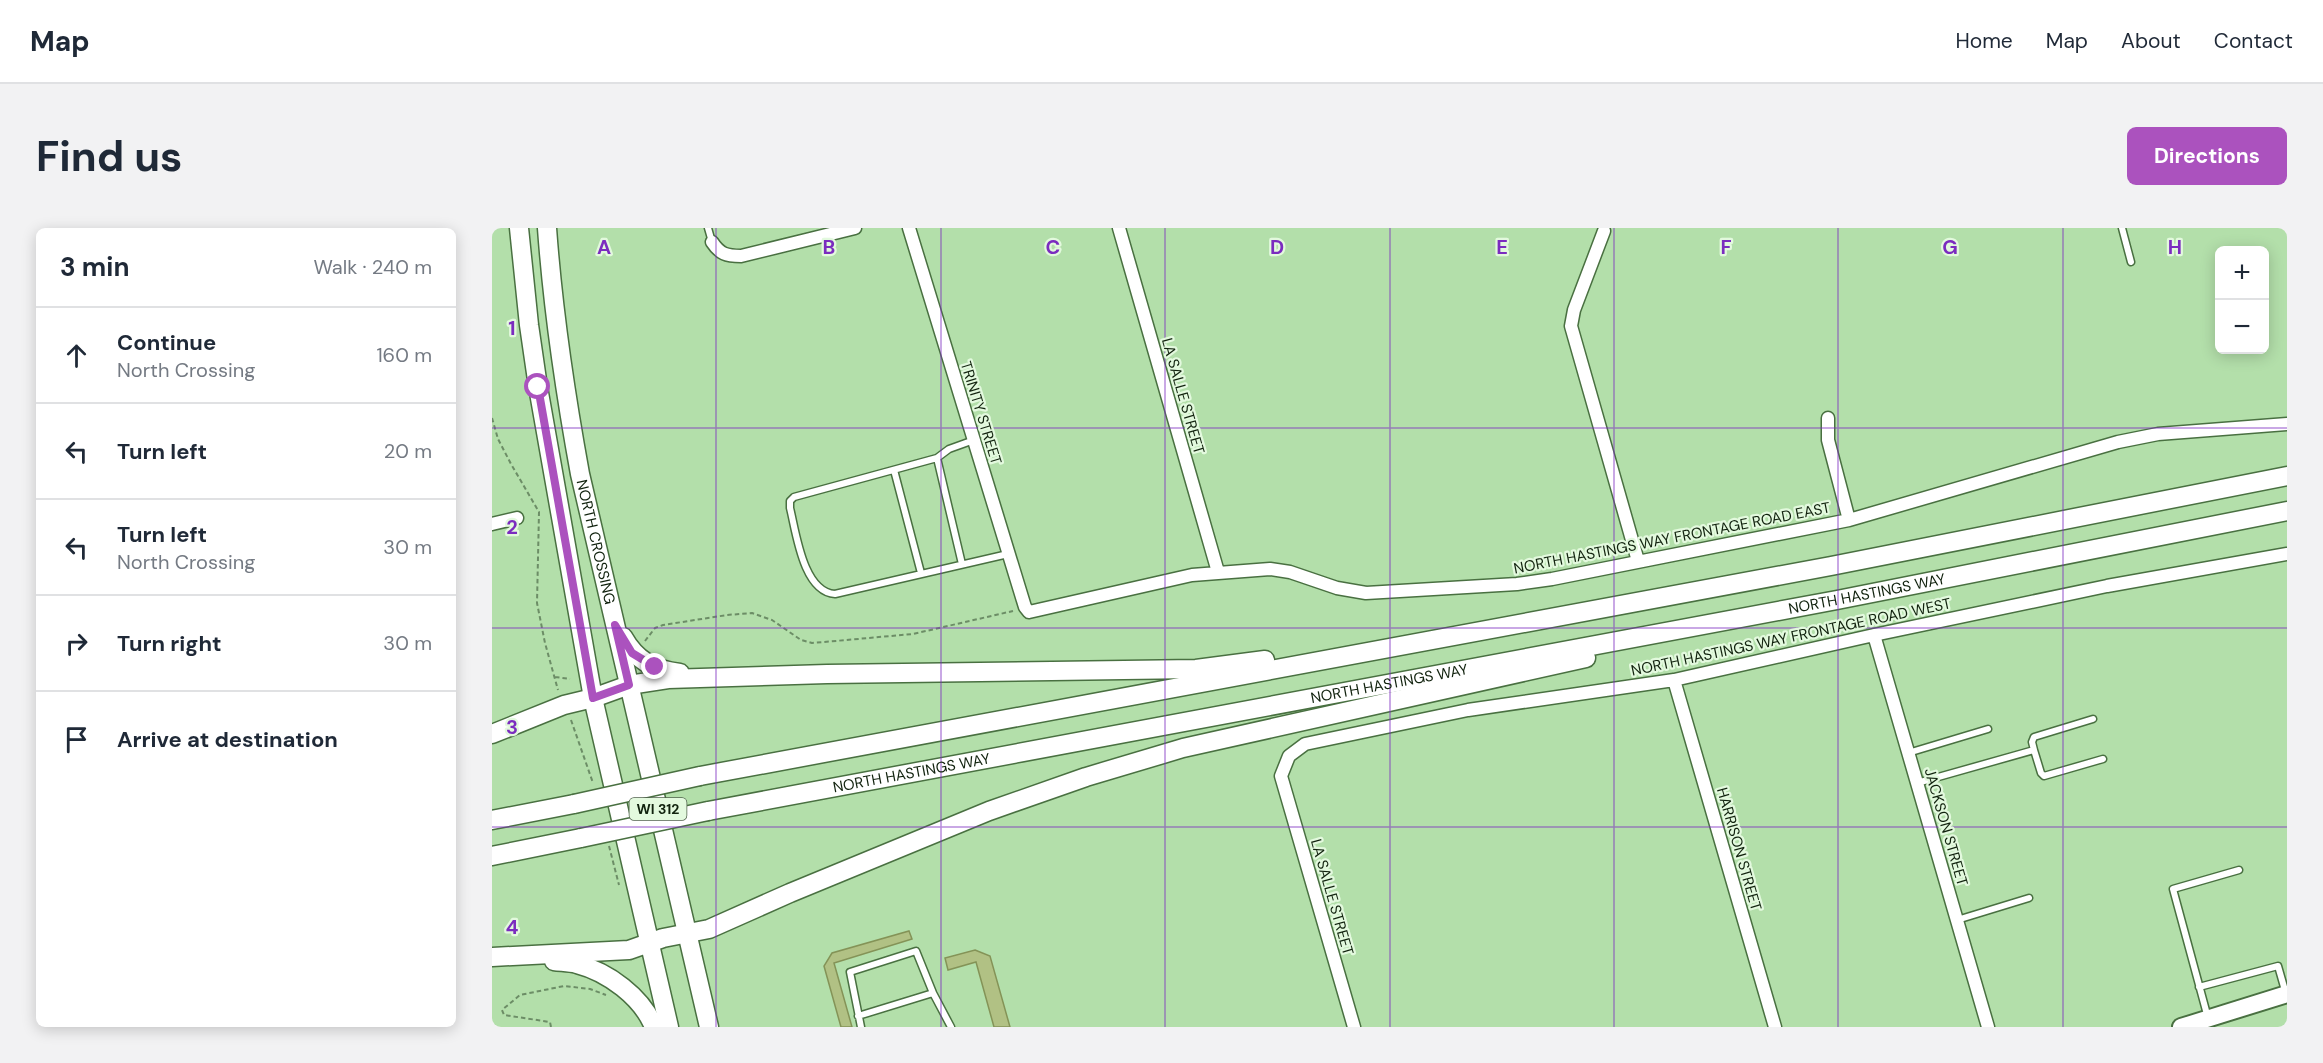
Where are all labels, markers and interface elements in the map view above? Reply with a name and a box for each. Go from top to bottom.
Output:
text: Map [30,23,90,60]
text: Home [1955,27,2013,55]
text: Map [2046,27,2088,55]
text: About [2121,27,2181,55]
text: Contact [2214,27,2293,55]
button: Directions [2127,127,2287,185]
text: Find us [36,129,182,184]
text: A [597,234,611,260]
text: B [823,234,835,260]
text: C [1046,234,1060,260]
text: D [1270,234,1284,260]
text: E [1496,234,1508,260]
text: F [1720,234,1732,260]
text: G [1942,234,1958,260]
text: H [2168,234,2182,260]
map controls [2215,246,2269,354]
button: + [2215,246,2269,300]
text: 3 min [60,250,129,284]
text: Walk · 240 m [313,254,432,280]
button: − [2215,300,2269,354]
text: 1 [508,315,516,341]
text: Continue [117,328,216,357]
street label: LA SALLE STREET [1157,336,1209,456]
icon: ahead [60,339,93,372]
text: 160 m [376,342,432,368]
text: North Crossing [117,357,255,383]
street label: TRINITY STREET [956,359,1006,467]
route start [524,373,550,399]
icon: left [60,435,93,468]
text: Turn left [117,437,207,466]
text: 20 m [384,438,432,464]
street label: NORTH CROSSING [572,477,620,606]
street label: NORTH HASTINGS WAY FRONTAGE ROAD EAST [1512,497,1832,579]
text: 2 [506,514,518,540]
text: Turn left [117,520,207,549]
icon: left [60,531,93,564]
text: 30 m [383,534,432,560]
text: North Crossing [117,549,255,575]
street label: NORTH HASTINGS WAY [1787,569,1947,619]
street label: NORTH HASTINGS WAY FRONTAGE ROAD WEST [1629,593,1953,681]
icon: right [60,627,93,660]
text: Turn right [117,629,222,658]
text: 30 m [383,630,432,656]
route end [641,653,667,679]
street label: NORTH HASTINGS WAY [1309,659,1470,708]
text: 3 [506,714,518,740]
icon: arrive [60,723,93,756]
text: Arrive at destination [117,725,338,754]
street label: NORTH HASTINGS WAY [831,748,992,797]
street label: JACKSON STREET [1920,766,1972,888]
street label: HARRISON STREET [1712,785,1766,913]
road number: WI 312 [630,798,687,820]
street label: LA SALLE STREET [1306,837,1358,957]
text: 4 [506,914,519,940]

